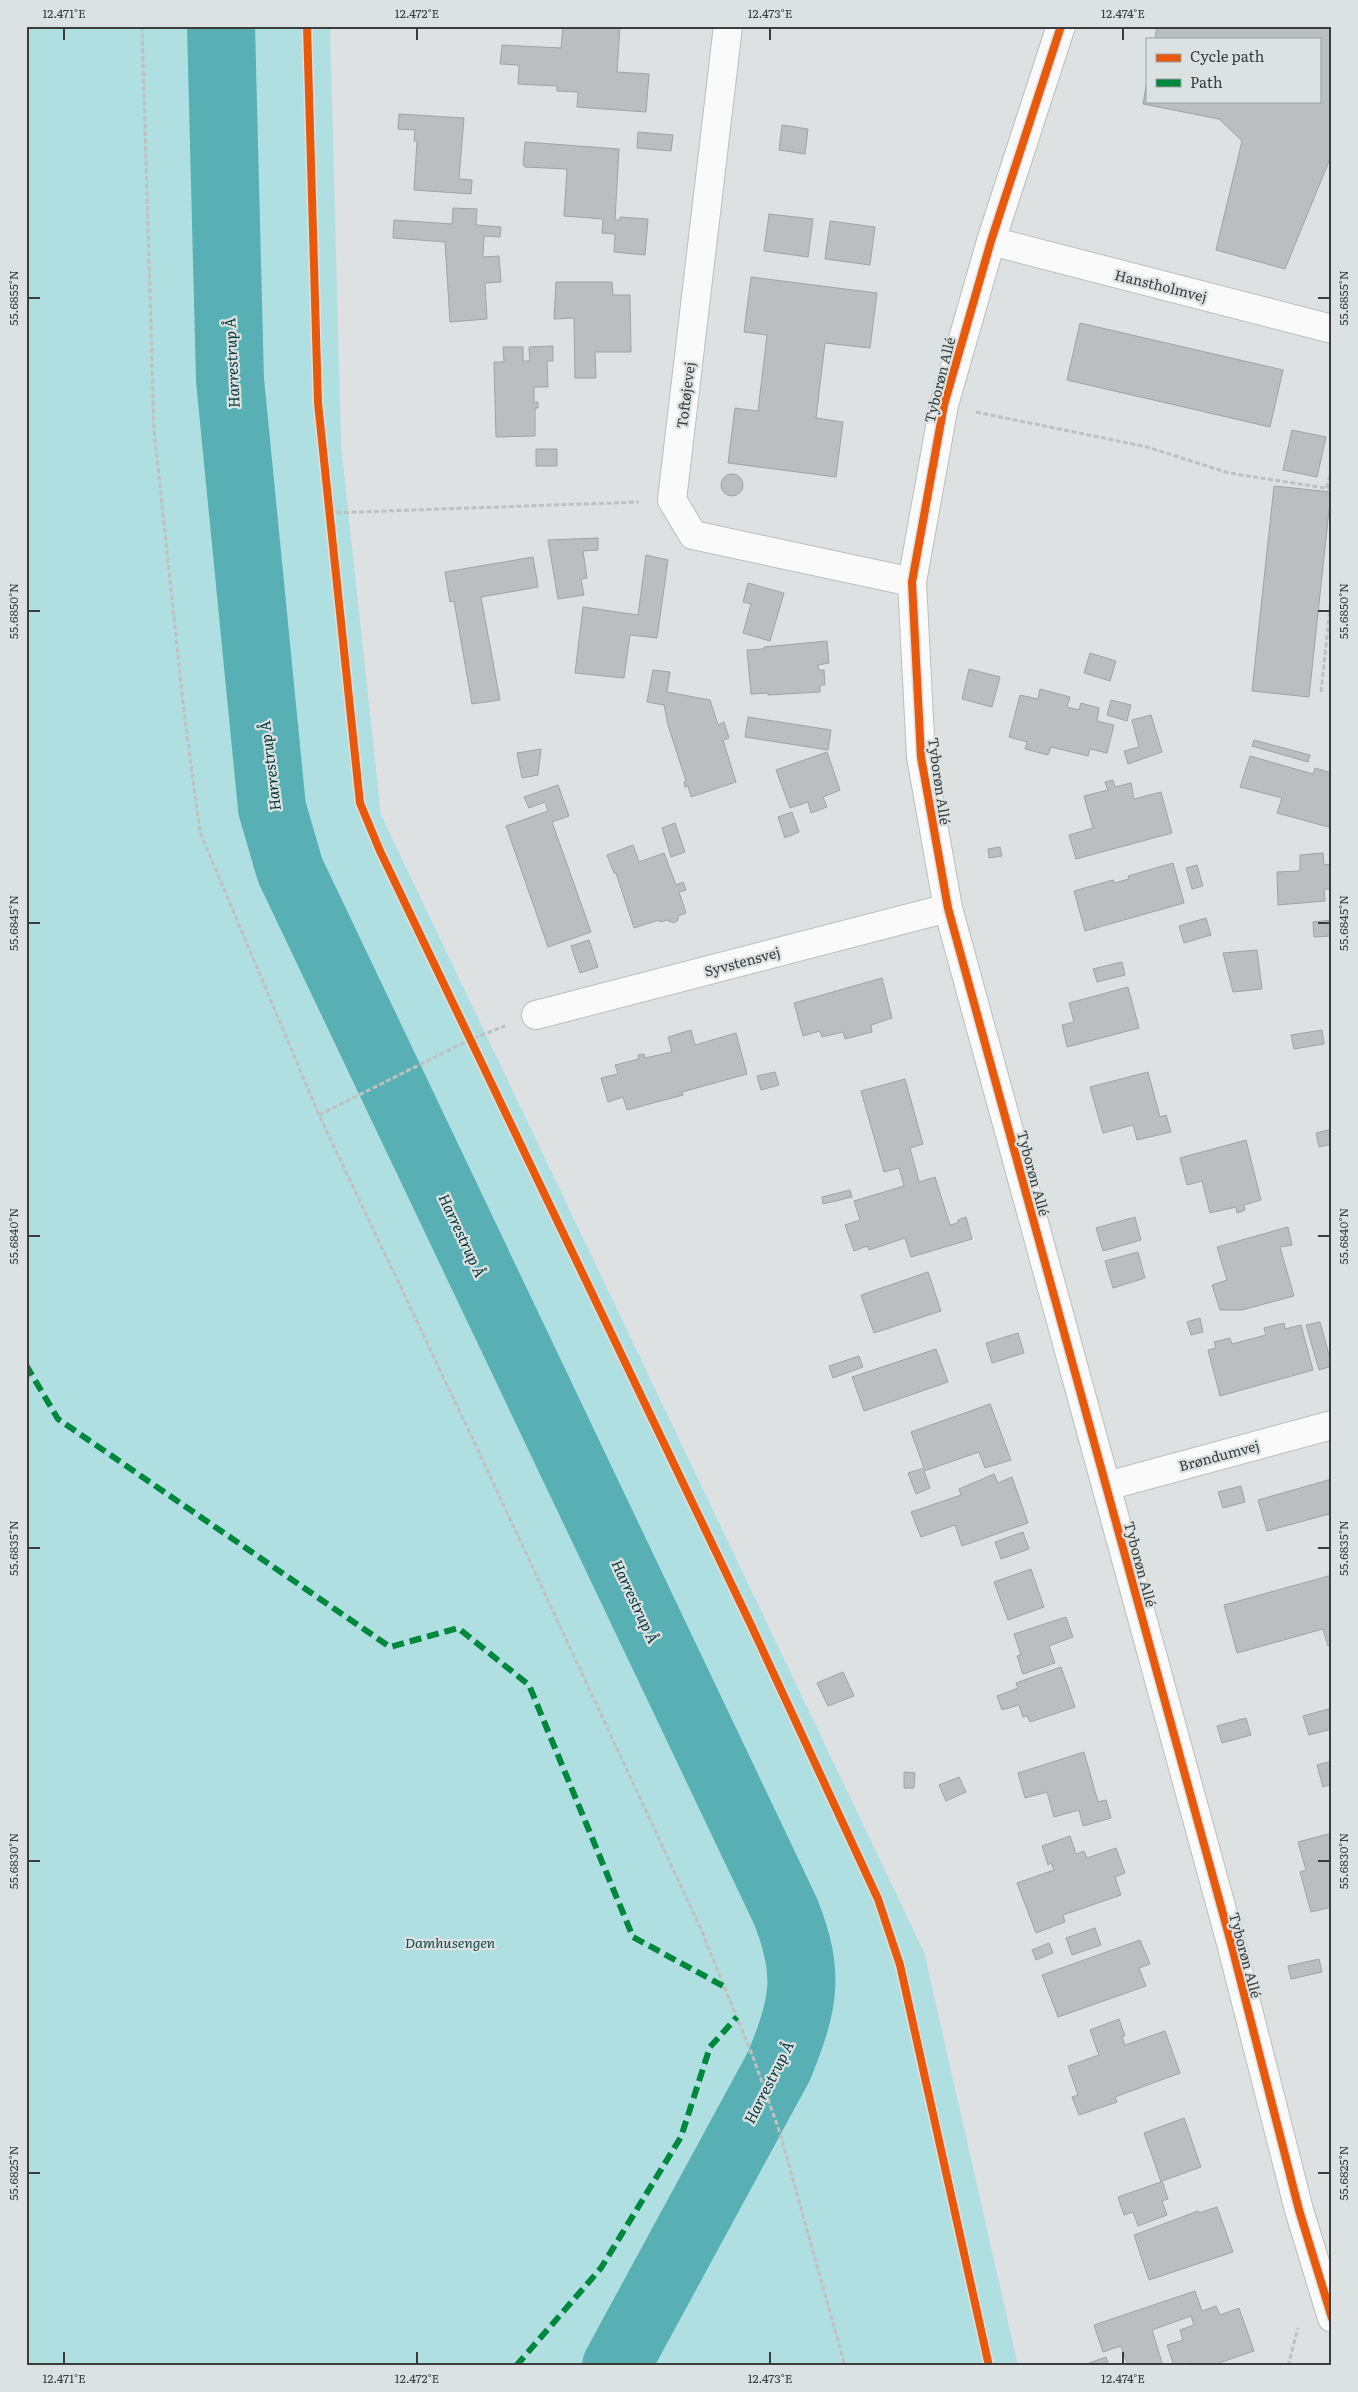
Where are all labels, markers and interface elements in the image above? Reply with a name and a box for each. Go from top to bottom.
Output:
text: 12.471°E [42,4,86,22]
text: 12.472°E [395,4,440,22]
text: 12.473°E [748,4,793,22]
text: 12.474°E [1101,4,1145,22]
legend [1146,38,1320,102]
text: Cycle path [1190,44,1265,67]
text: Path [1190,70,1223,93]
street label: Hanstholmvej [1113,264,1209,306]
text: 55.6855°N [4,270,22,326]
text: 55.6855°N [1334,270,1352,326]
water label: Harrestrup Å [217,317,245,409]
street label: Tyborøn Allé [919,335,959,425]
street label: Toftøjevej [671,361,699,429]
text: 55.6850°N [4,583,22,639]
text: 55.6850°N [1334,583,1352,639]
water label: Harrestrup Å [252,719,286,812]
street label: Tyborøn Allé [924,736,956,826]
text: 55.6845°N [4,895,22,951]
text: 55.6845°N [1334,895,1352,951]
street label: Syvstensvej [702,941,782,981]
street label: Tyborøn Allé [1013,1128,1055,1218]
water label: Harrestrup Å [434,1189,493,1281]
text: 55.6840°N [4,1208,22,1264]
text: 55.6840°N [1334,1208,1352,1264]
street label: Brøndumvej [1176,1435,1262,1475]
street label: Tyborøn Allé [1120,1519,1162,1609]
text: 55.6835°N [4,1520,22,1576]
text: 55.6835°N [1334,1520,1352,1576]
water label: Harrestrup Å [607,1555,666,1647]
text: 55.6830°N [4,1833,22,1889]
text: 55.6830°N [1334,1833,1352,1889]
street label: Tyborøn Allé [1225,1910,1267,2000]
park label: Damhusengen [405,1932,496,1952]
water label: Harrestrup Å [737,2036,799,2127]
text: 55.6825°N [4,2145,22,2201]
text: 55.6825°N [1334,2145,1352,2201]
text: 12.471°E [42,2369,86,2387]
text: 12.472°E [395,2369,440,2387]
text: 12.473°E [748,2369,793,2387]
text: 12.474°E [1101,2369,1145,2387]

